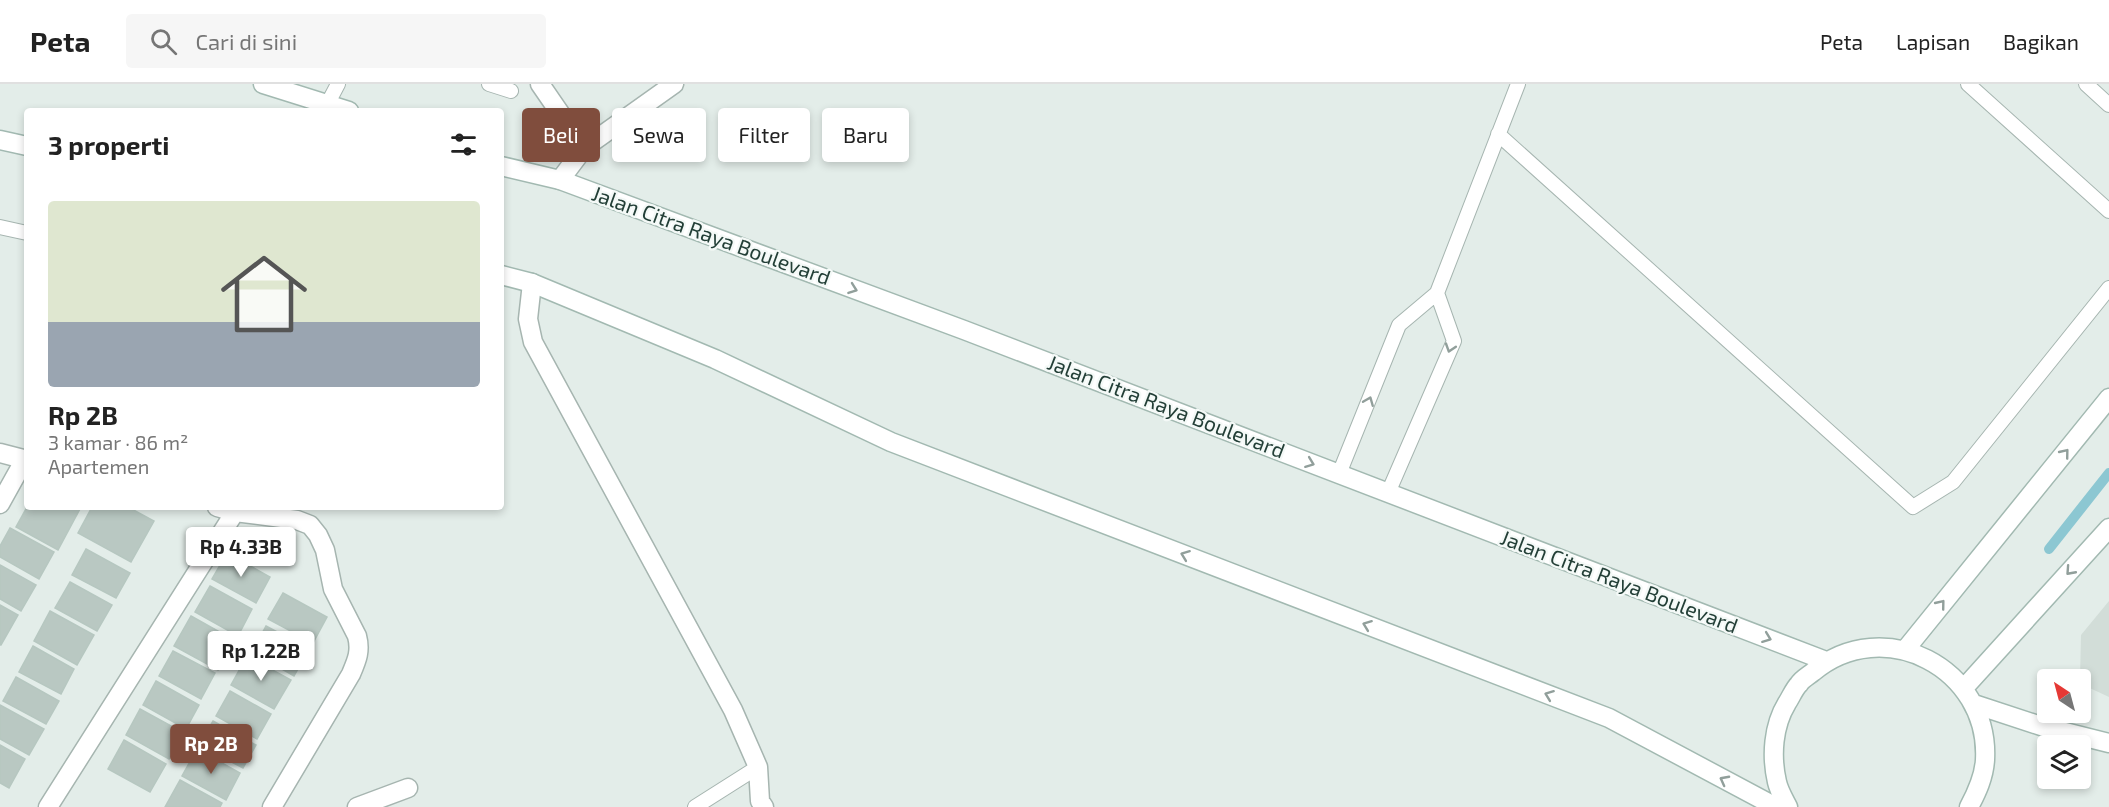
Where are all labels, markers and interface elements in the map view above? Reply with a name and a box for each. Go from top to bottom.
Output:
search box [126,14,546,68]
text: Peta [30,24,90,58]
icon: search [147,25,180,58]
text: Cari di sini [195,28,297,54]
text: Peta [1820,29,1863,54]
text: Lapisan [1896,29,1970,54]
text: Bagikan [2003,29,2079,54]
chip: Beli [522,108,600,162]
chip: Sewa [612,108,706,162]
chip: Filter [718,108,810,162]
chip: Baru [822,108,909,162]
icon: filters [447,128,480,161]
text: 3 properti [48,129,169,160]
street label: Jalan Citra Raya Boulevard [589,180,834,289]
icon: home [210,240,318,348]
one-way arrow [847,281,858,294]
one-way arrow [1445,342,1457,352]
street label: Jalan Citra Raya Boulevard [1044,349,1289,462]
one-way arrow [1362,396,1374,407]
text: Rp 2B [48,399,118,430]
text: 3 kamar · 86 m² [48,430,188,454]
one-way arrow [2057,449,2068,460]
text: Apartemen [48,454,149,478]
one-way arrow [1304,456,1315,468]
street label: Jalan Citra Raya Boulevard [1497,524,1742,637]
pin: Rp 4.33B [179,527,303,578]
text: Rp 4.33B [200,534,282,558]
one-way arrow [1180,550,1191,562]
one-way arrow [2066,564,2077,575]
one-way arrow [1934,600,1945,611]
one-way arrow [1362,620,1373,632]
pin: Rp 1.22B [199,631,323,682]
one-way arrow [1761,631,1772,643]
text: Rp 1.22B [222,638,300,662]
north arrow [2037,669,2091,723]
map controls [2037,669,2091,789]
one-way arrow [1544,690,1554,703]
pin: Rp 2B [169,724,253,775]
text: Rp 2B [184,731,238,755]
button: layers [2037,735,2091,789]
one-way arrow [1720,776,1730,787]

